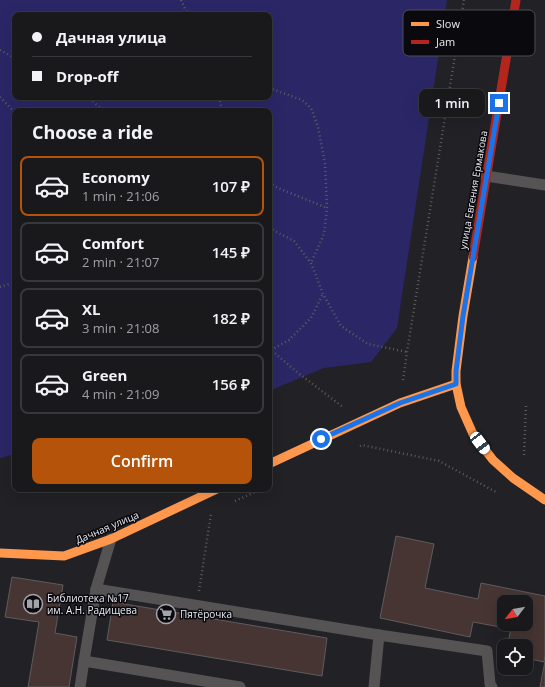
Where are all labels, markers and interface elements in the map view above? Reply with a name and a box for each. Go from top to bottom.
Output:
legend [403,10,535,56]
text: Slow [436,16,460,31]
text: Дачная улица [56,27,167,47]
text: Jam [435,34,455,49]
text: Drop-off [56,66,118,86]
callout: 1 min [419,89,485,117]
text: 1 min [434,94,470,112]
route end [490,94,508,112]
text: Choose a ride [32,120,153,144]
street label: улица Евгения Ермакова [456,129,490,251]
text: Economy [82,167,150,187]
icon: car [34,168,70,204]
text: 107 ₽ [212,176,250,196]
text: 1 min · 21:06 [82,187,159,205]
text: Comfort [82,233,144,253]
icon: car [34,234,70,270]
text: 145 ₽ [212,242,250,262]
text: 2 min · 21:07 [82,253,159,271]
text: XL [82,299,100,319]
icon: car [34,300,70,336]
text: 182 ₽ [212,308,250,328]
text: 3 min · 21:08 [82,319,159,337]
text: Green [82,365,127,385]
icon: car [34,366,70,402]
text: 156 ₽ [212,374,250,394]
text: 4 min · 21:09 [82,385,159,403]
route start [312,430,330,448]
car [468,430,492,456]
button: Confirm [32,438,252,484]
street label: Дачная улица [73,507,141,547]
place label: Библиотека №17 им. А.Н. Радищева [47,591,137,617]
library icon: Библиотека №17 им. А.Н. Радищева [22,593,44,615]
north arrow [497,595,533,631]
map controls [497,595,533,675]
supermarket icon: Пятёрочка [155,603,177,625]
place label: Пятёрочка [180,607,232,621]
button: locate [497,639,533,675]

